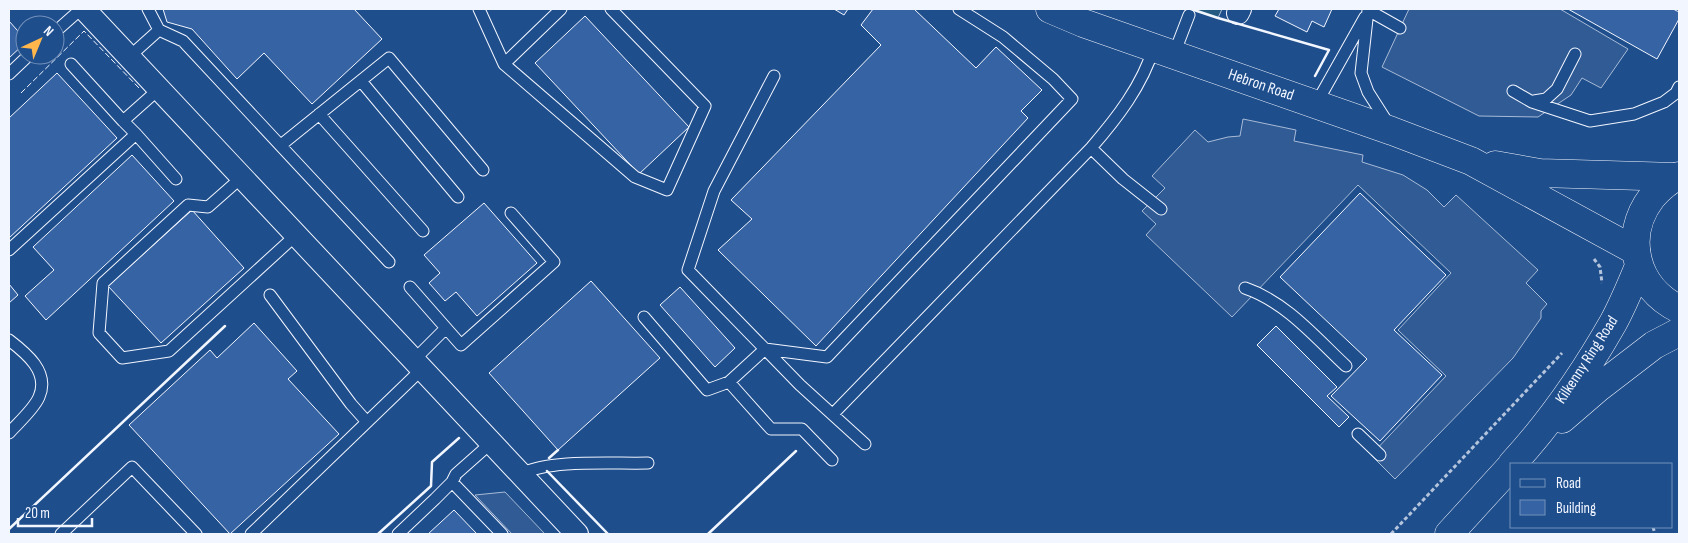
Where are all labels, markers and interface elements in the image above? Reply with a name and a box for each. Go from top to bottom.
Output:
north arrow [15,15,65,65]
text: N [40,22,57,40]
street label: Hebron Road [1226,65,1296,105]
street label: Kilkenny Ring Road [1552,313,1622,407]
legend [1510,463,1673,528]
text: Road [1556,474,1581,493]
scale bar [18,496,91,528]
text: Building [1556,499,1596,518]
text: 20 m [25,504,50,523]

